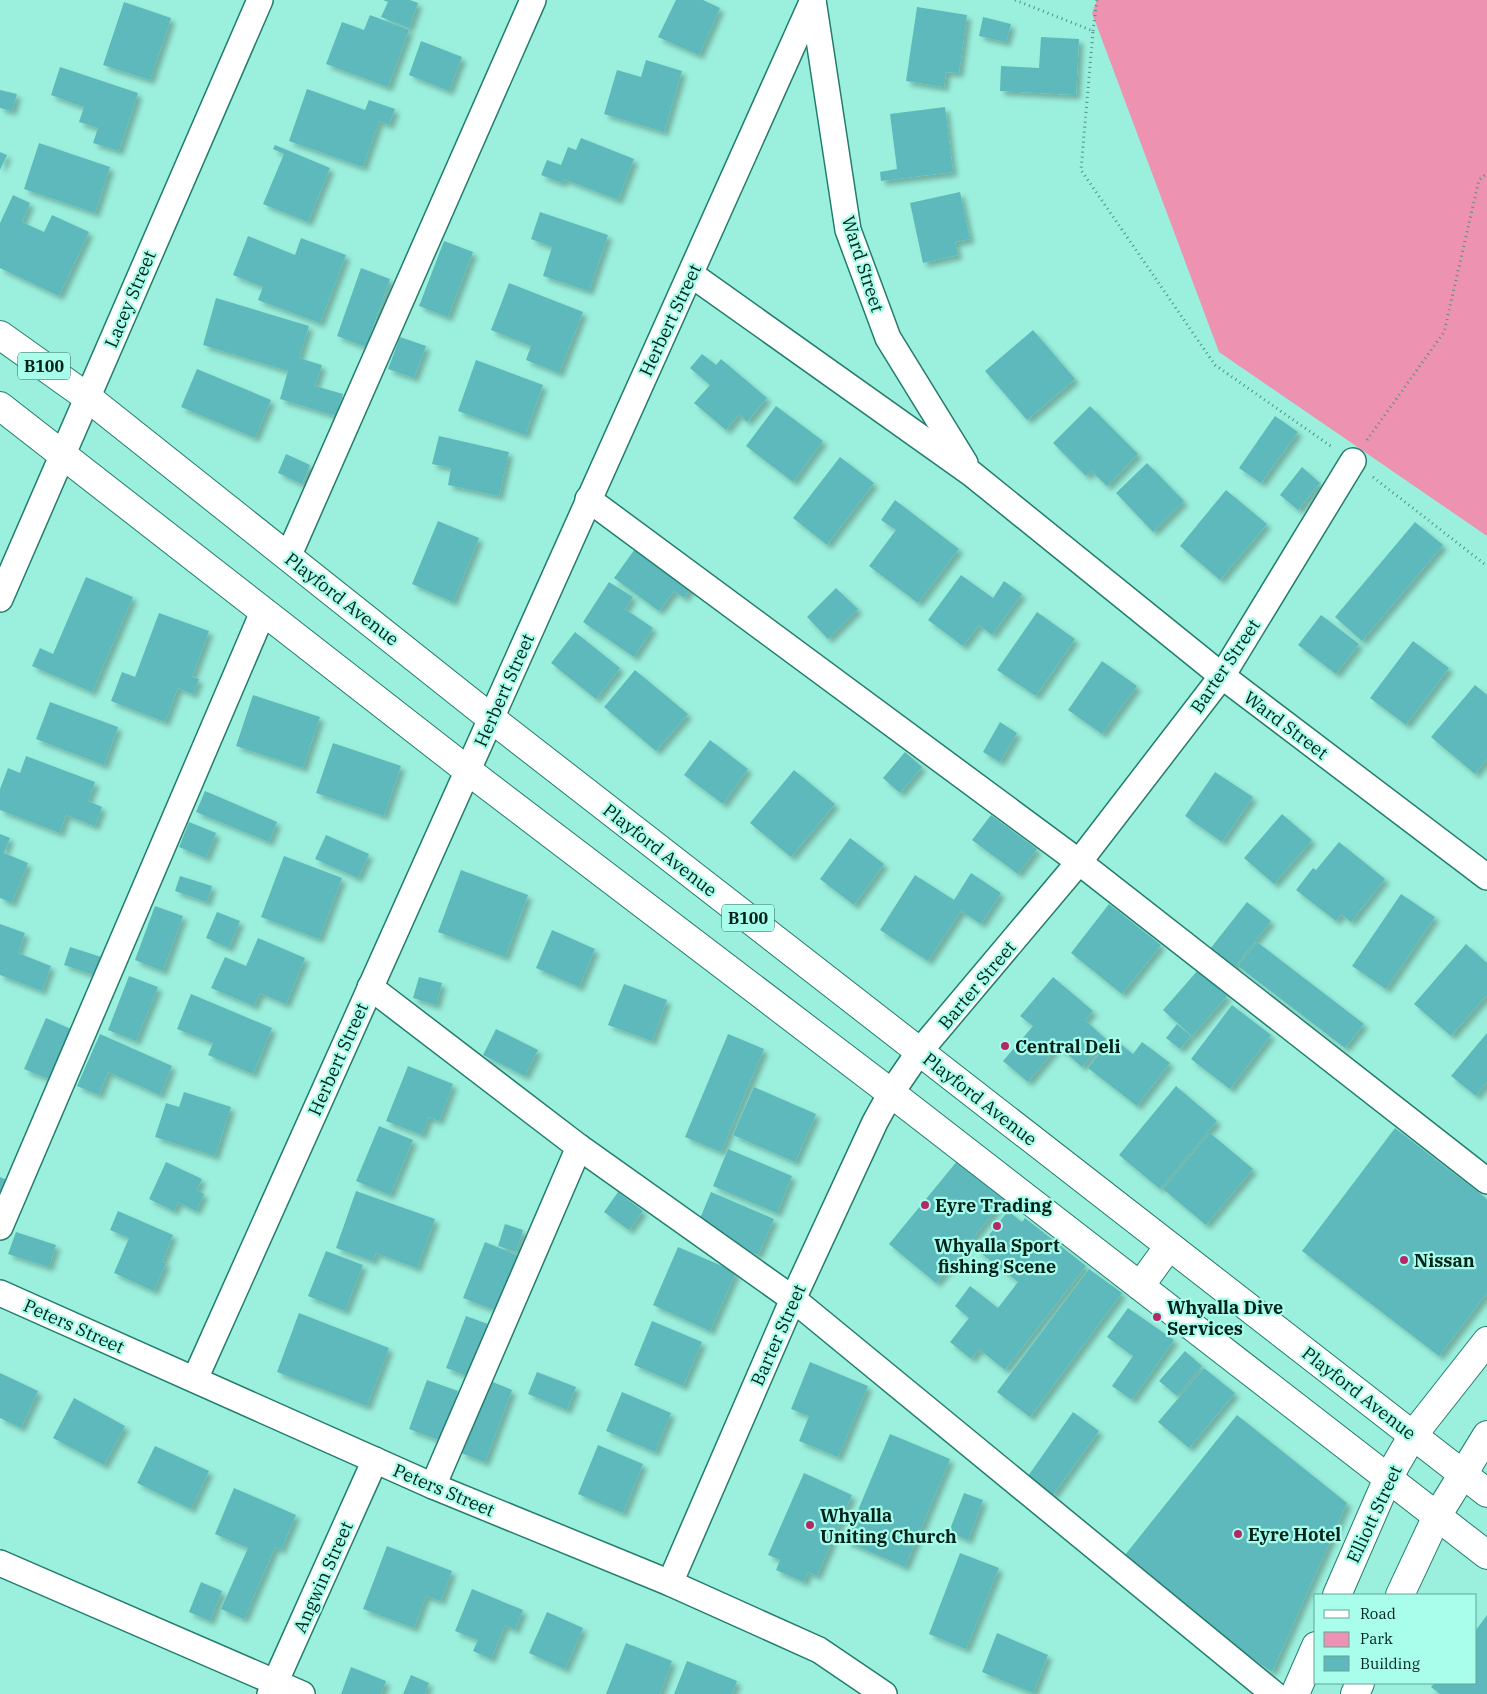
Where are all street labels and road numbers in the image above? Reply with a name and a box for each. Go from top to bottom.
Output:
street label: Ward Street [837,213,889,315]
street label: Lacey Street [99,247,161,351]
street label: Herbert Street [634,260,706,380]
road number: B100 [18,352,70,380]
street label: Playford Avenue [280,547,404,651]
street label: Barter Street [1185,614,1265,718]
street label: Herbert Street [469,630,539,750]
street label: Ward Street [1239,686,1333,764]
street label: Playford Avenue [598,798,722,902]
road number: B100 [722,904,774,931]
street label: Barter Street [933,936,1021,1034]
street label: Herbert Street [303,999,373,1119]
street label: Playford Avenue [918,1047,1042,1151]
street label: Barter Street [745,1281,811,1389]
street label: Peters Street [20,1294,128,1358]
street label: Playford Avenue [1297,1341,1421,1445]
street label: Peters Street [390,1458,498,1522]
street label: Elliott Street [1341,1461,1407,1567]
street label: Angwin Street [288,1518,358,1636]

